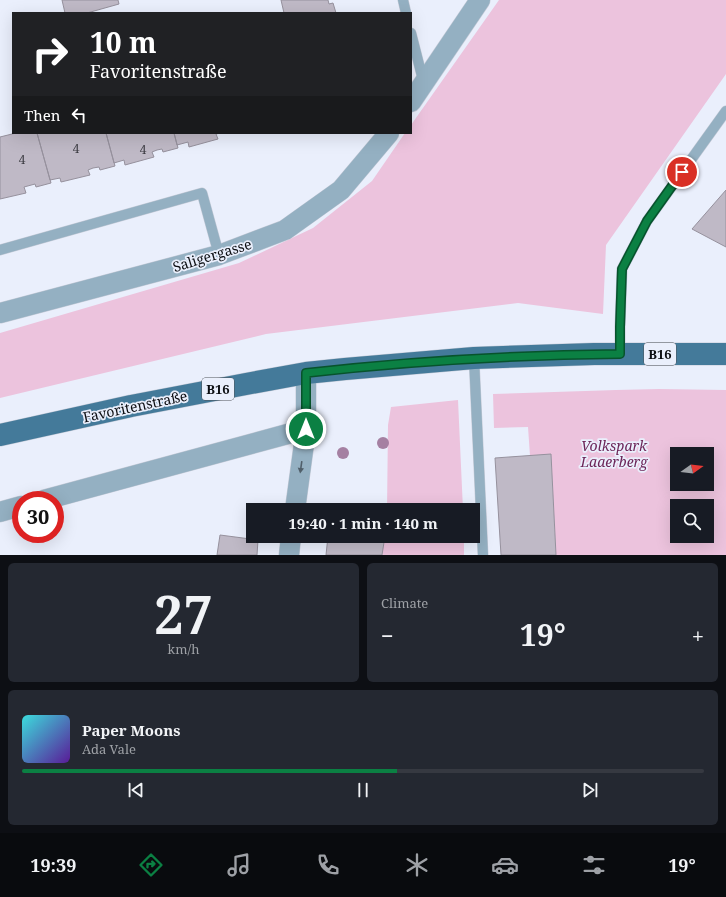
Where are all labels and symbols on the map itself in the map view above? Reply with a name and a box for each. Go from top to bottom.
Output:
house number: 4 [73,140,80,157]
house number: 4 [140,141,147,158]
house number: 4 [19,151,26,168]
pin [665,155,699,189]
street label: Saligergasse [170,234,254,276]
road number: B16 [644,343,676,365]
road number: B16 [202,378,234,400]
street label: Favoritenstraße [81,386,189,426]
position arrow [285,408,327,450]
park label: Volkspark Laaerberg [579,436,649,471]
north arrow [670,447,714,491]
one-way arrow [298,461,304,473]
speed limit sign: 30 [12,491,64,543]

